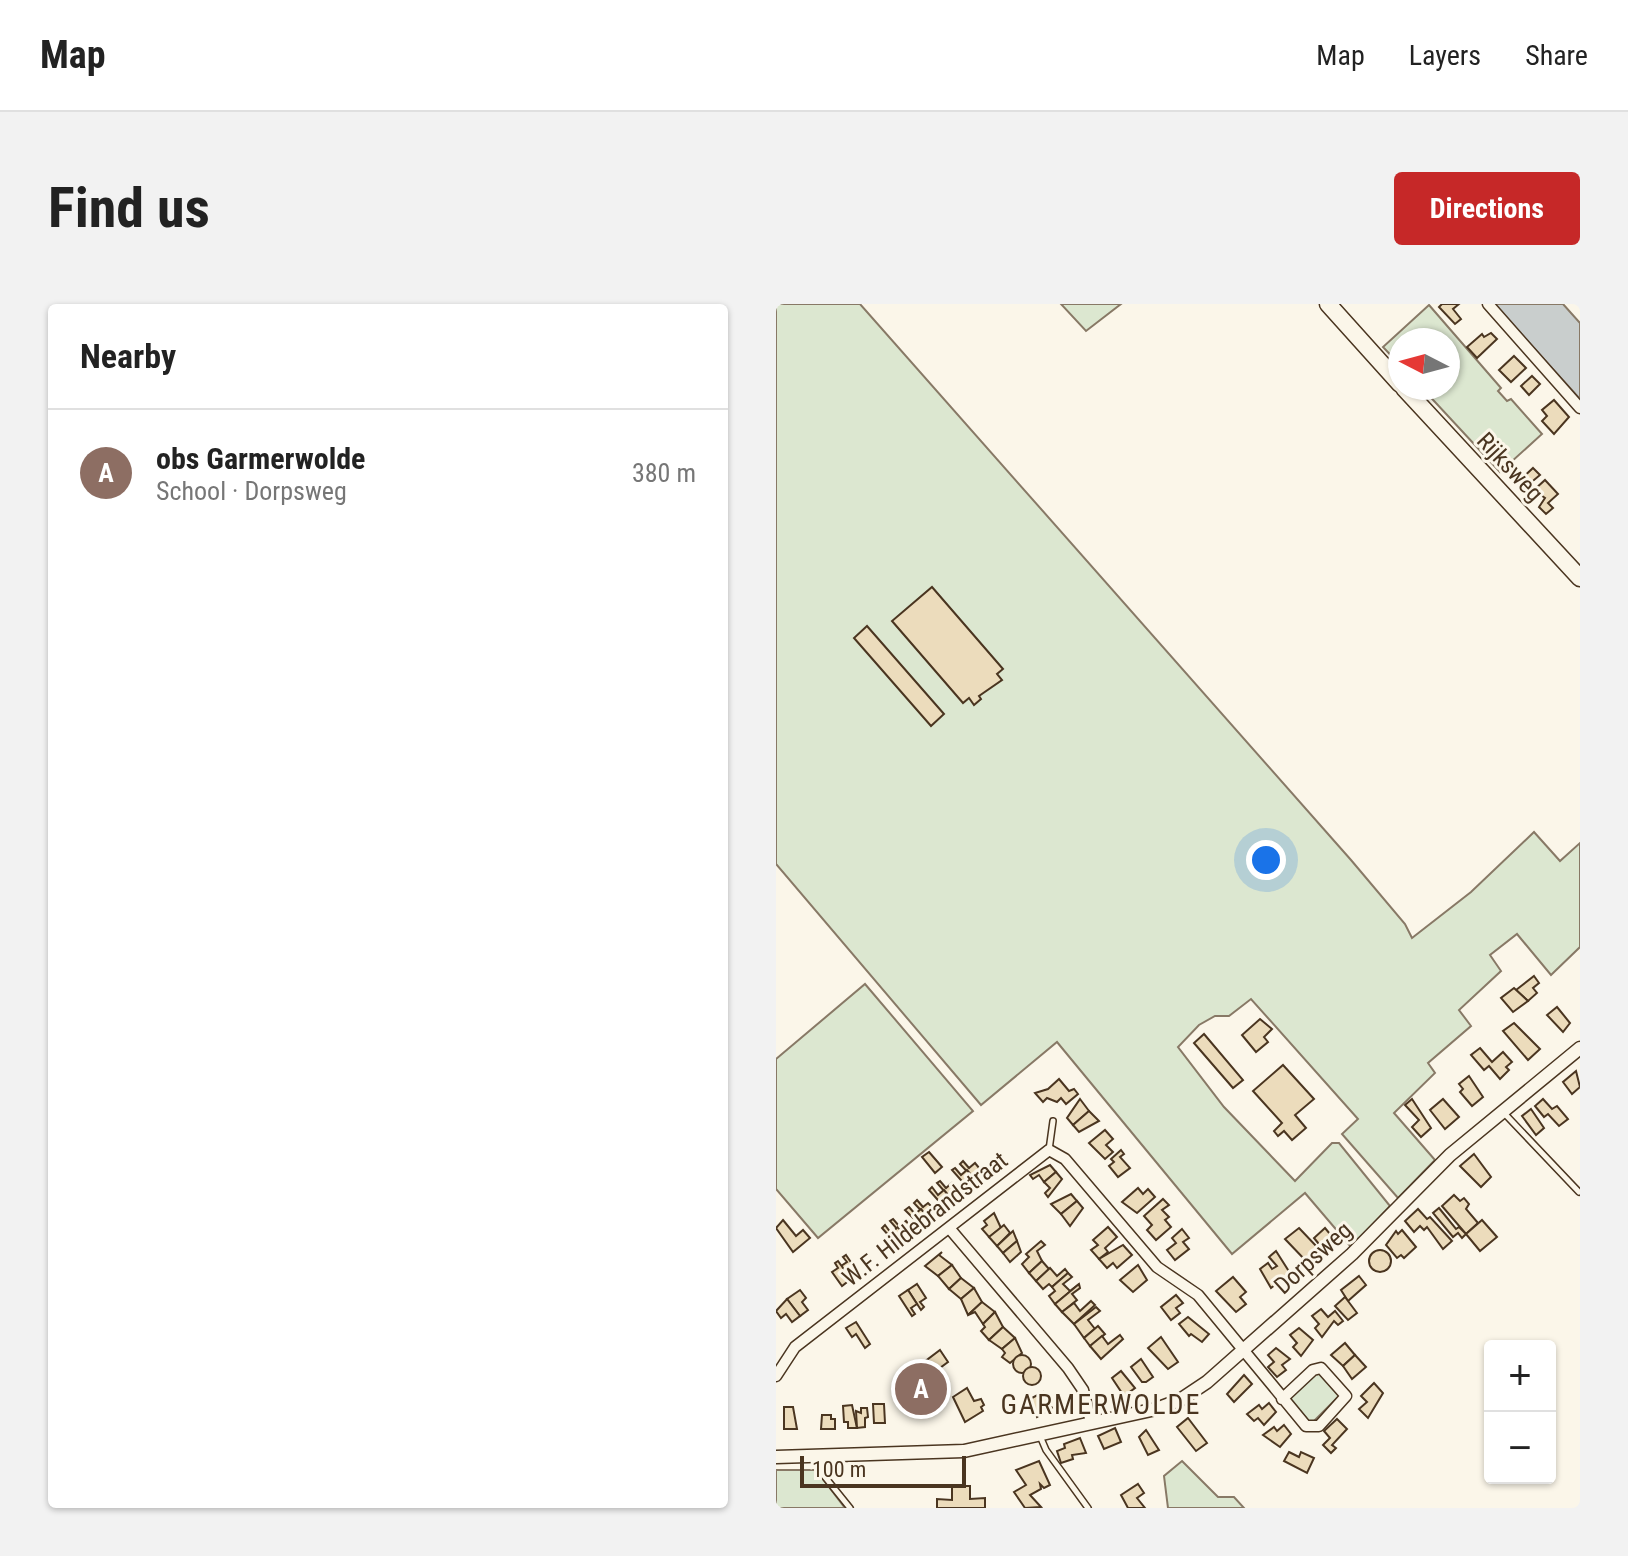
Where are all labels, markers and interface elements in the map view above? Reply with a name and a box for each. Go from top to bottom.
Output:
text: Map [40,33,106,77]
text: Map [1316,39,1365,72]
text: Layers [1409,39,1481,72]
text: Share [1525,39,1588,72]
button: Directions [1394,172,1580,245]
text: Find us [48,175,210,241]
north arrow [1388,328,1460,400]
text: Nearby [80,336,176,376]
street label: Rijksweg [1471,427,1549,507]
text: obs Garmerwolde [156,441,365,476]
text: A [98,458,114,488]
text: 380 m [632,458,696,488]
text: School · Dorpsweg [156,476,347,506]
your location [1246,840,1286,880]
street label: W.F. Hildebrandstraat [837,1146,1013,1292]
street label: Dorpsweg [1269,1216,1357,1300]
map controls [1484,1340,1556,1484]
button: + [1484,1340,1556,1412]
pin: A [895,1359,947,1419]
district label: GARMERWOLDE [1001,1388,1201,1421]
button: − [1484,1412,1556,1484]
scale bar [800,1452,966,1488]
text: 100 m [812,1457,866,1482]

